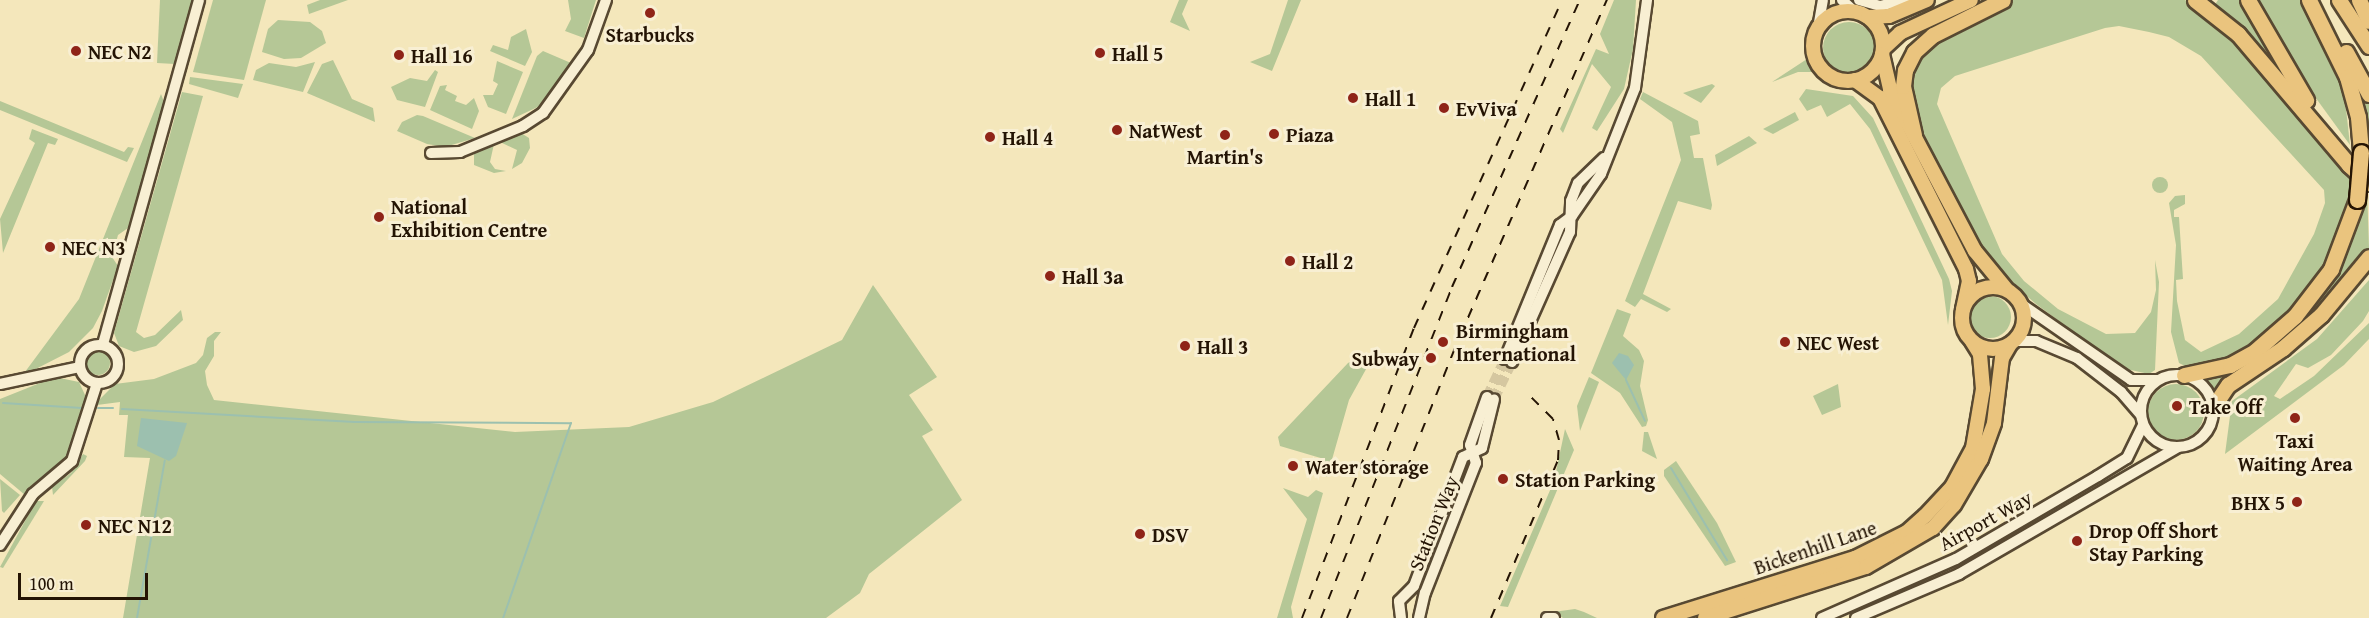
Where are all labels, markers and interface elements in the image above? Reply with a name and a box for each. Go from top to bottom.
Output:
marker: Starbucks [643,6,657,20]
place label: Starbucks [606,22,694,46]
place label: NEC N2 [88,39,152,63]
place label: Hall 5 [1112,41,1163,65]
place label: Hall 16 [411,43,473,67]
marker: NEC N2 [69,44,83,58]
marker: Hall 5 [1093,46,1107,60]
marker: Hall 16 [392,48,406,62]
place label: Hall 1 [1365,86,1416,110]
marker: Hall 1 [1346,91,1360,105]
place label: EvViva [1456,96,1517,120]
marker: EvViva [1437,101,1451,115]
place label: NatWest [1129,118,1202,142]
place label: Piaza [1286,122,1334,146]
marker: NatWest [1110,123,1124,137]
place label: Hall 4 [1002,125,1053,149]
marker: Piaza [1267,127,1281,141]
marker: Martin's [1218,128,1232,142]
marker: Hall 4 [983,130,997,144]
place label: Martin's [1187,144,1263,168]
place label: National Exhibition Centre [391,194,547,241]
marker: National Exhibition Centre [372,210,386,224]
place label: NEC N3 [62,235,126,259]
marker: NEC N3 [43,240,57,254]
place label: Hall 2 [1302,249,1353,273]
marker: Hall 2 [1283,254,1297,268]
place label: Hall 3a [1062,264,1124,288]
marker: Hall 3a [1043,269,1057,283]
place label: Birmingham International [1456,318,1576,365]
place label: NEC West [1797,330,1879,354]
marker: Birmingham International [1434,333,1452,351]
place label: Hall 3 [1197,334,1248,358]
marker: NEC West [1778,335,1792,349]
marker: Hall 3 [1178,339,1192,353]
place label: Subway [1351,346,1419,370]
marker: Subway [1424,351,1438,365]
place label: Take Off [2189,394,2262,418]
marker: Take Off [2170,399,2184,413]
marker: Taxi Waiting Area [2288,411,2302,425]
place label: Taxi Waiting Area [2238,428,2352,475]
place label: Water storage [1305,454,1429,478]
marker: Water storage [1286,459,1300,473]
place label: Station Parking [1515,467,1655,491]
street label: Station Way [1403,472,1463,574]
marker: Station Parking [1496,472,1510,486]
street label: Airport Way [1934,485,2036,555]
place label: BHX 5 [2231,490,2285,514]
marker: BHX 5 [2290,495,2304,509]
place label: NEC N12 [98,513,172,537]
street label: Bickenhill Lane [1750,515,1880,579]
marker: NEC N12 [79,518,93,532]
place label: Drop Off Short Stay Parking [2089,518,2218,565]
place label: DSV [1152,522,1189,546]
marker: DSV [1133,527,1147,541]
marker: Drop Off Short Stay Parking [2070,534,2084,548]
scale bar [21,561,152,599]
text: 100 m [29,570,74,597]

